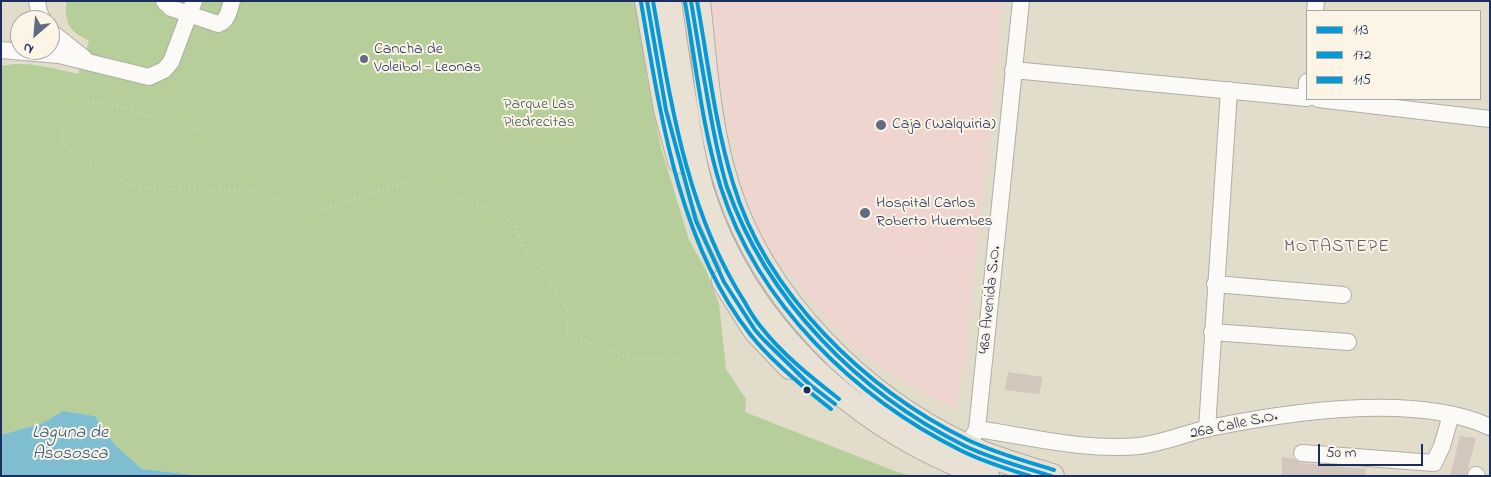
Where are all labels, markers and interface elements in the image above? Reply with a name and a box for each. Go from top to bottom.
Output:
north arrow [10,10,60,60]
legend [1306,10,1481,100]
text: 113 [1353,19,1369,41]
text: N [19,36,37,59]
place label: Cancha de Voleibol - Leonas [374,40,481,78]
text: 172 [1353,44,1371,66]
marker: Cancha de Voleibol - Leonas [358,53,370,65]
text: 115 [1353,69,1371,91]
park label: Parque Las Piedrecitas [503,95,575,133]
place label: Caja (Walquiria) [892,115,996,135]
marker: Caja (Walquiria) [874,118,888,132]
place label: Hospital Carlos Roberto Huembes [876,194,993,232]
marker: Hospital Carlos Roberto Huembes [858,206,872,220]
district label: MOTASTEPE [1283,237,1391,259]
street label: 48a Avenida S.O. [976,245,1006,355]
unlabelled marker [802,385,812,395]
street label: 26a Calle S.O. [1189,407,1279,445]
water label: Laguna de Asososca [32,423,108,466]
scale bar [1321,434,1426,466]
text: 50 m [1326,442,1356,464]

